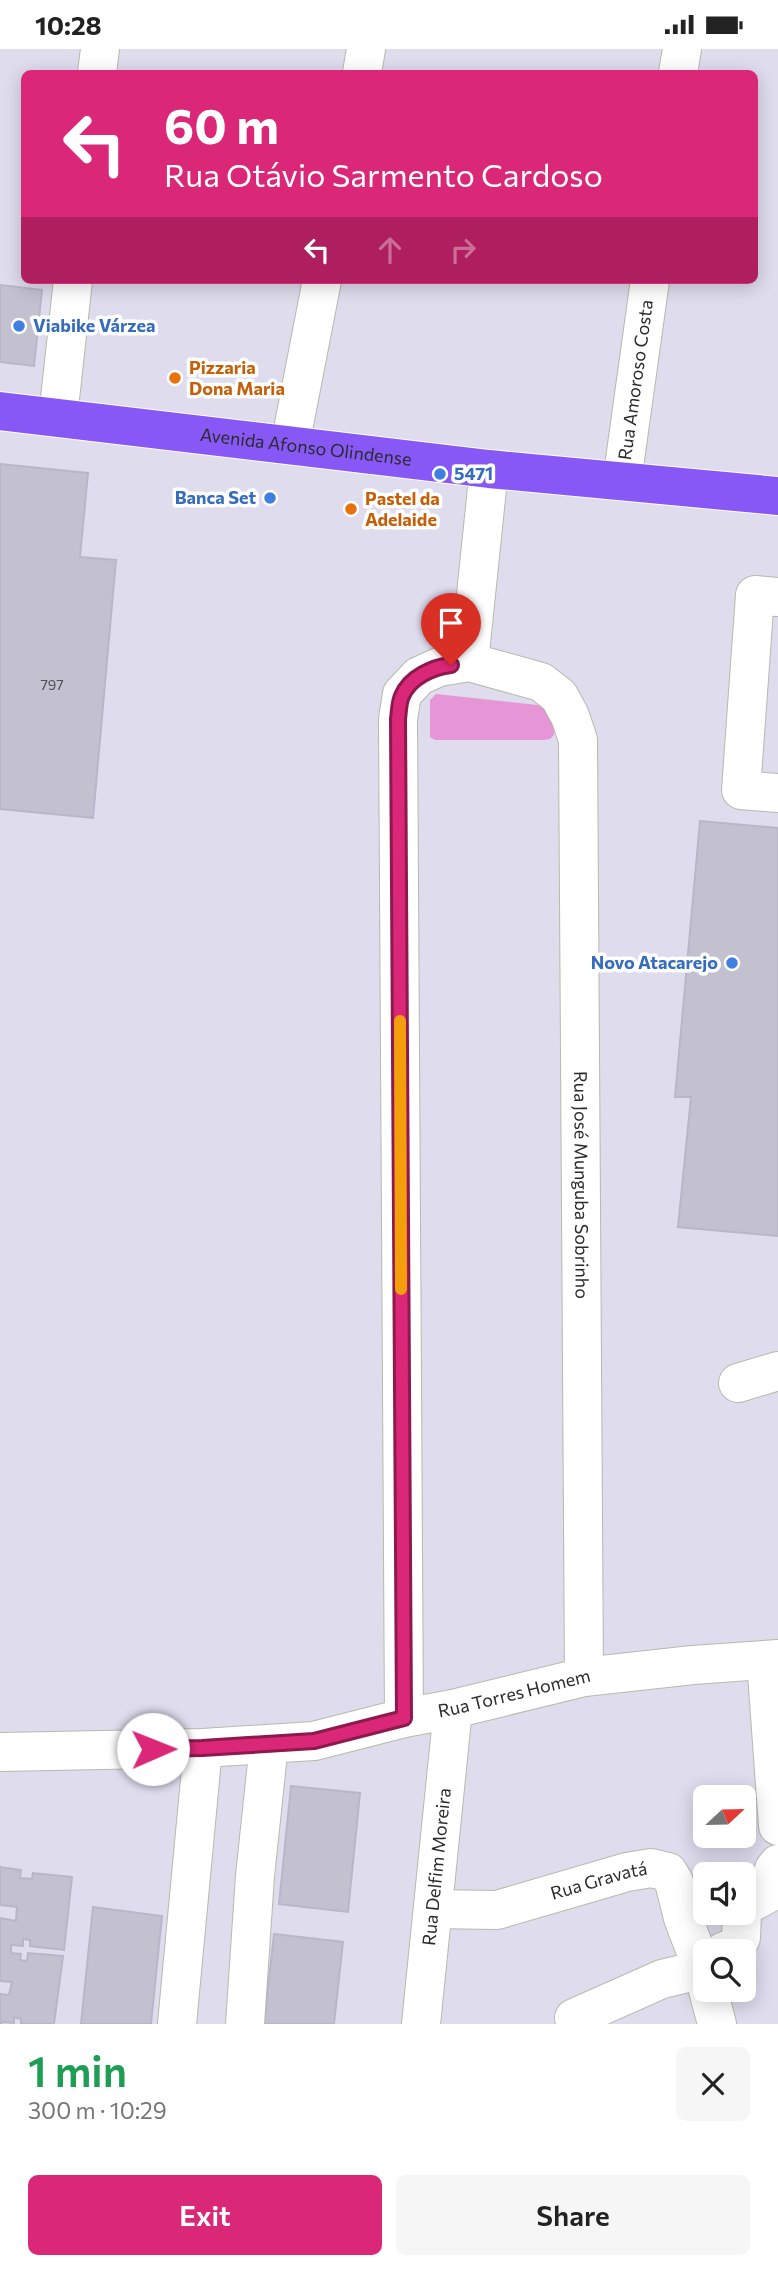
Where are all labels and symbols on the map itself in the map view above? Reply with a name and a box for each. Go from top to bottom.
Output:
street label: Rua Amoroso Costa [613,298,657,461]
place label: Viabike Várzea [33,314,156,336]
marker: Viabike Várzea [11,318,27,334]
place label: Pizzaria Dona Maria [189,356,285,399]
marker: Pizzaria Dona Maria [167,370,183,386]
street label: Avenida Afonso Olindense [199,423,413,470]
place label: 5471 [454,462,493,484]
marker: 5471 [432,466,448,482]
place label: Banca Set [175,486,256,508]
place label: Pastel da Adelaide [365,487,440,530]
marker: Banca Set [262,490,278,506]
marker: Pastel da Adelaide [343,501,359,517]
pin [421,593,481,665]
house number: 797 [40,676,64,693]
place label: Novo Atacarejo [591,951,718,973]
marker: Novo Atacarejo [724,955,740,971]
street label: Rua José Munguba Sobrinho [570,1071,594,1299]
street label: Rua Torres Homem [436,1664,593,1722]
position arrow [116,1712,190,1786]
north arrow [693,1785,756,1848]
street label: Rua Delfim Moreira [417,1787,455,1947]
street label: Rua Gravatá [548,1857,649,1904]

